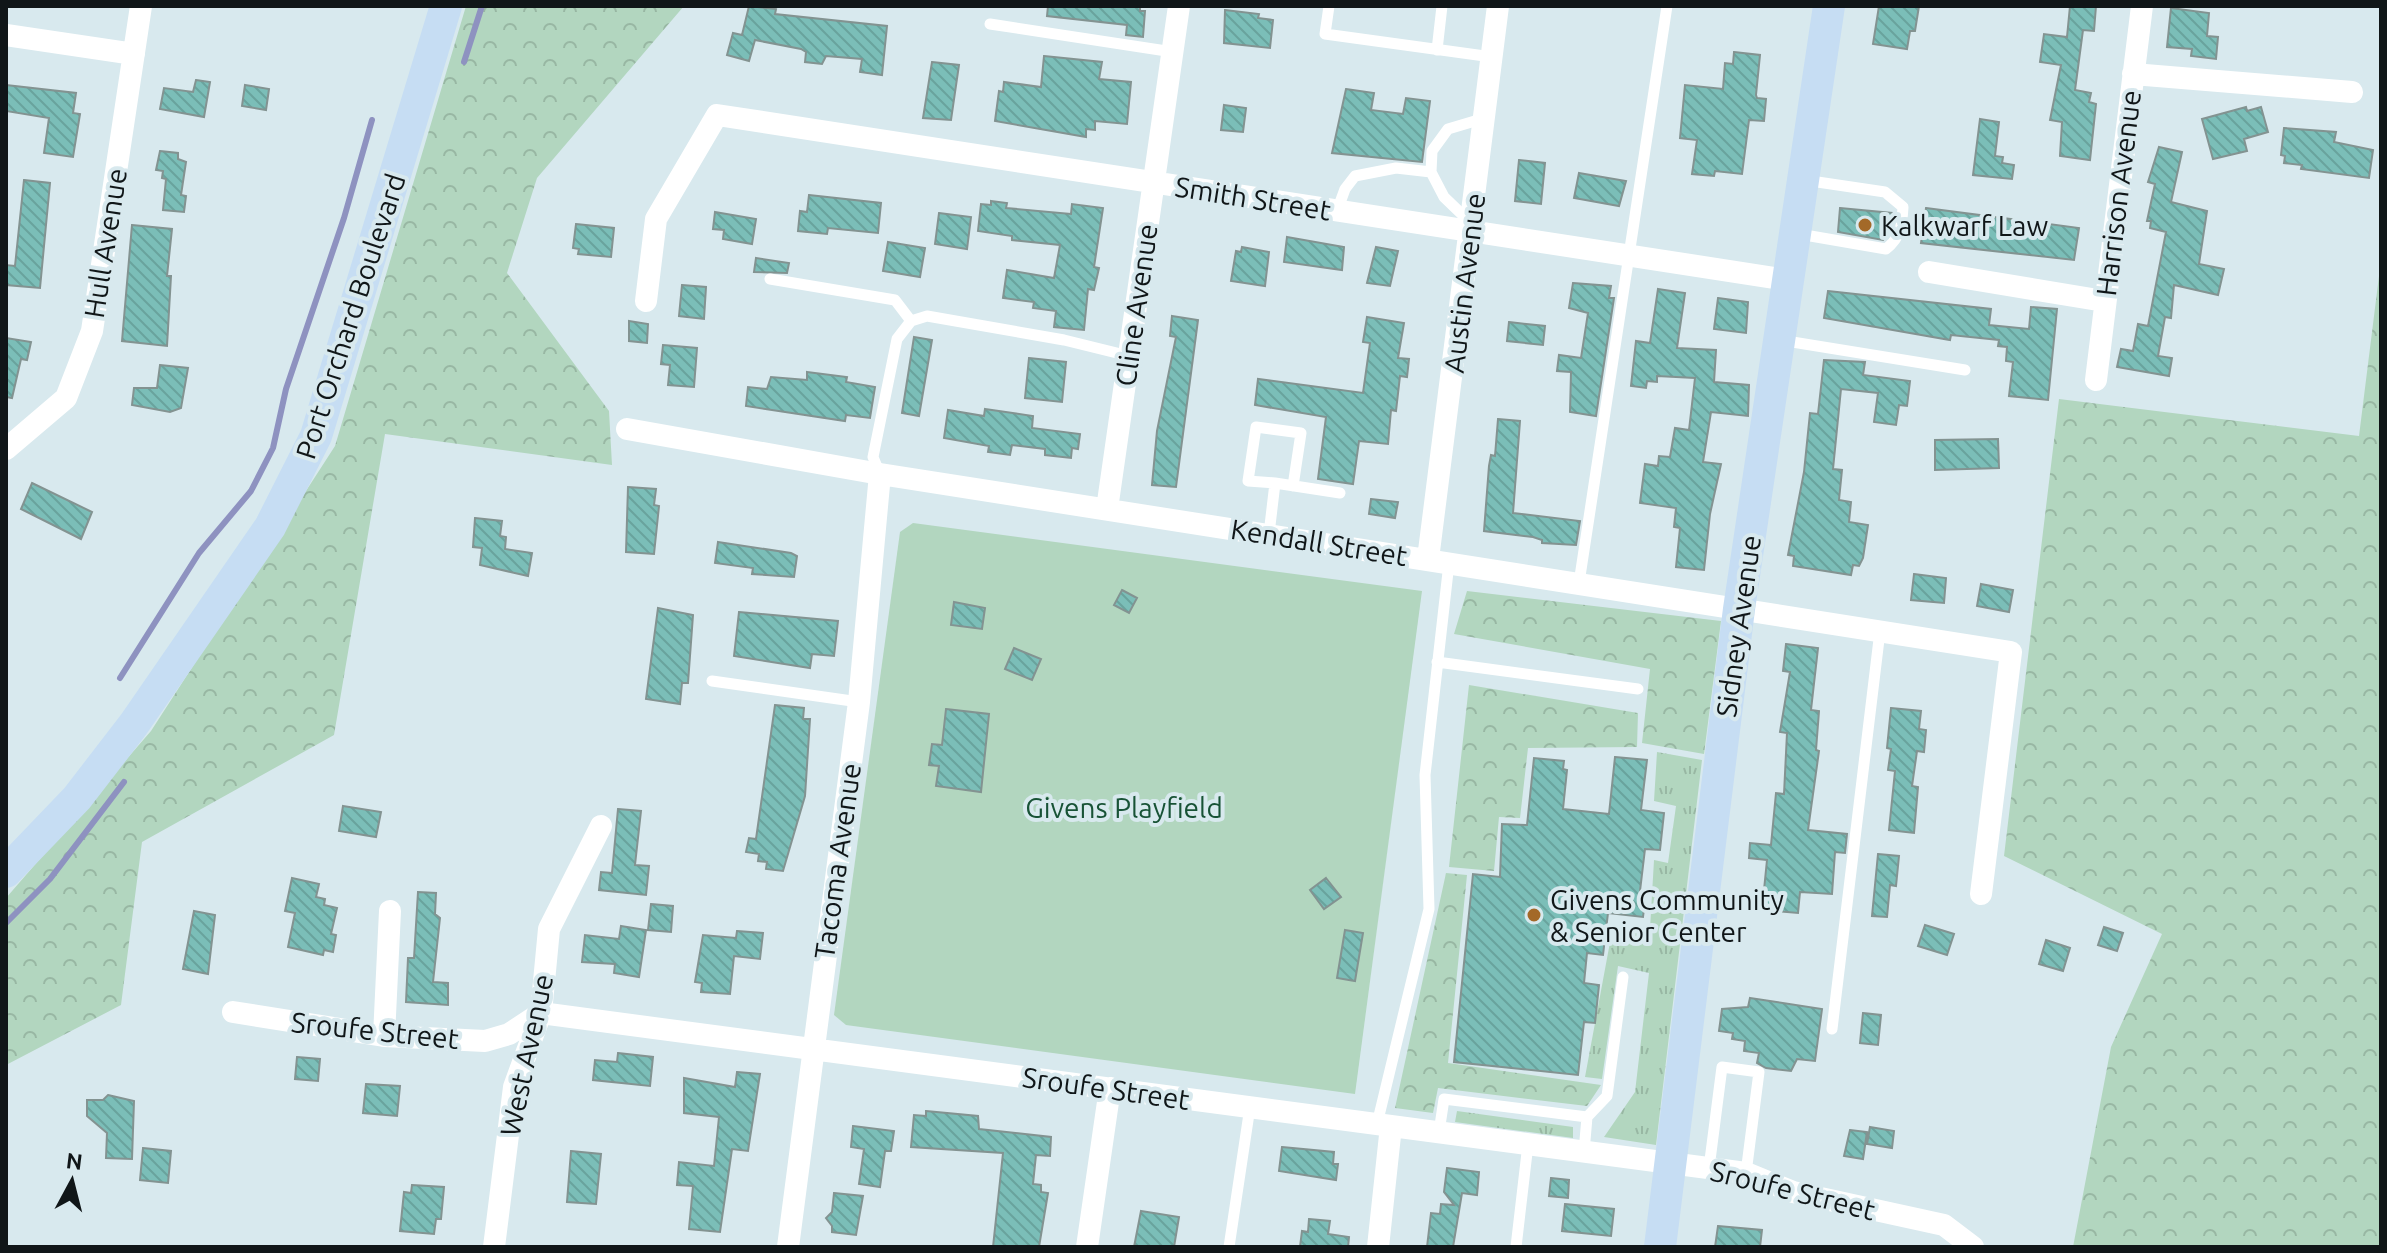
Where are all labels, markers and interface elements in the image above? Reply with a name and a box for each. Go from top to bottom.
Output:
street label: Harrison Avenue [2090,88,2146,298]
street label: Hull Avenue [78,166,132,320]
street label: Port Orchard Boulevard [289,170,411,462]
street label: Smith Street [1173,170,1333,226]
street label: Austin Avenue [1438,191,1490,375]
place label: Kalkwarf Law [1881,210,2048,241]
marker: Kalkwarf Law [1856,216,1874,234]
street label: Cline Avenue [1109,222,1163,388]
street label: Kendall Street [1229,513,1409,571]
street label: Sidney Avenue [1710,533,1766,719]
street label: Tacoma Avenue [808,761,866,961]
park label: Givens Playfield [1025,792,1223,823]
place label: Givens Community & Senior Center [1550,884,1784,947]
marker: Givens Community & Senior Center [1525,906,1543,924]
street label: West Avenue [494,971,558,1139]
street label: Sroufe Street [290,1006,460,1054]
street label: Sroufe Street [1021,1061,1191,1115]
north arrow [32,1141,112,1221]
text: N [65,1147,84,1174]
street label: Sroufe Street [1708,1155,1878,1225]

